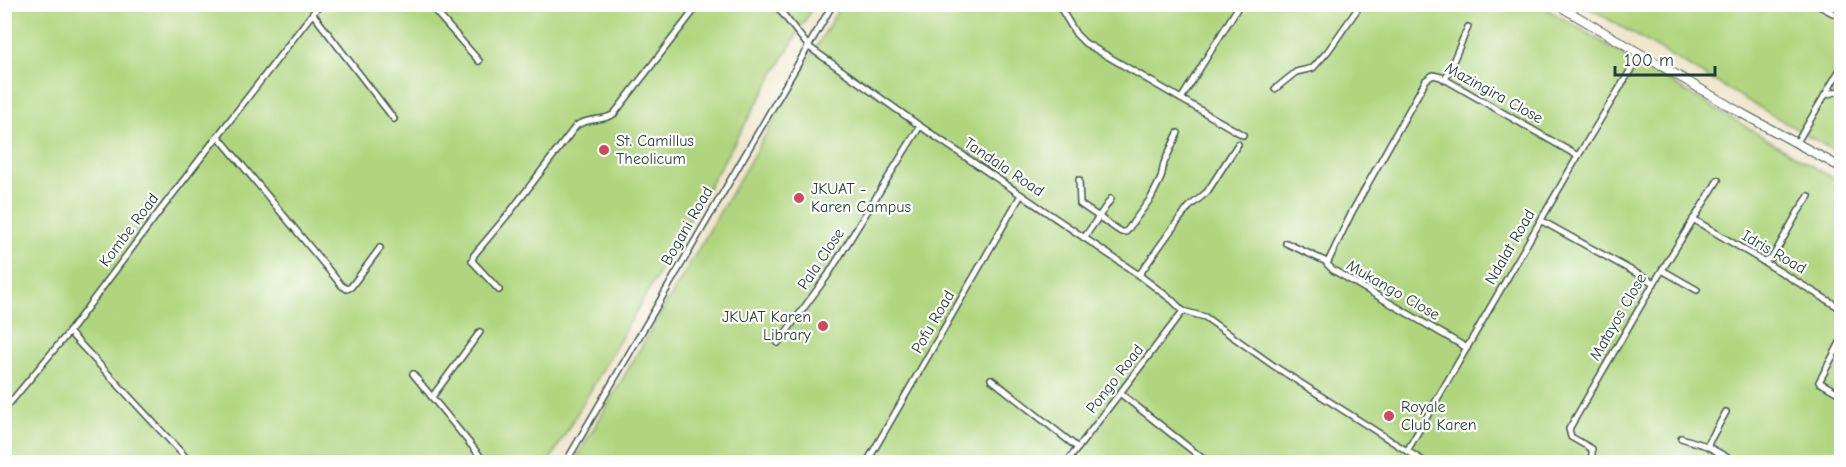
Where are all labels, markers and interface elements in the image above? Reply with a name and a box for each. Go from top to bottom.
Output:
scale bar [1615,39,1716,77]
text: 100 m [1624,50,1674,71]
street label: Mazingira Close [1442,59,1546,127]
place label: St. Camillus Theolicum [616,132,694,168]
street label: Tandala Road [961,134,1047,200]
marker: St. Camillus Theolicum [597,143,611,157]
place label: JKUAT - Karen Campus [811,180,911,216]
street label: Bogani Road [657,184,717,268]
street label: Kombe Road [96,190,162,270]
marker: JKUAT - Karen Campus [792,191,806,205]
street label: Ndalat Road [1481,206,1539,288]
street label: Pala Close [794,225,848,293]
street label: Idris Road [1739,226,1809,278]
street label: Mukango Close [1343,256,1443,324]
street label: Matayos Close [1586,270,1650,364]
street label: Pofu Road [908,288,958,356]
place label: JKUAT Karen Library [722,308,812,344]
marker: JKUAT Karen Library [816,319,830,333]
street label: Pongo Road [1083,341,1147,417]
place label: Royale Club Karen [1401,398,1477,434]
marker: Royale Club Karen [1382,409,1396,423]

